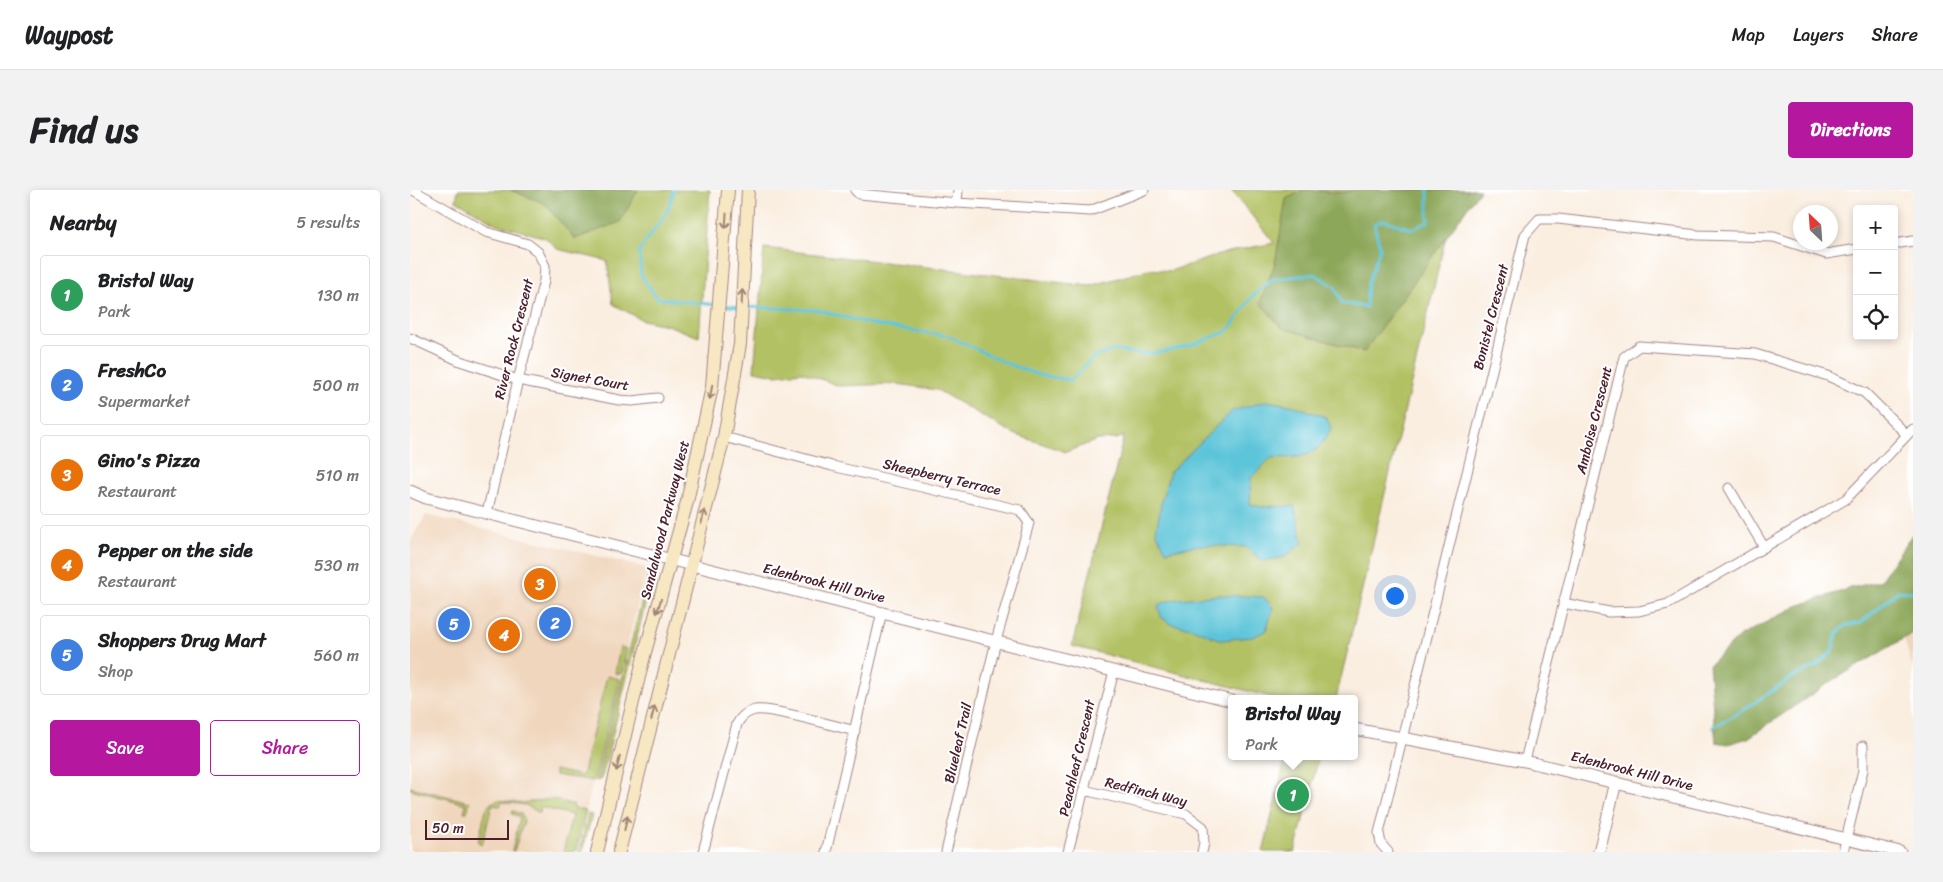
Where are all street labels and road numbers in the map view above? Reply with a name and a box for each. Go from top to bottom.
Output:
street label: Bonistel Crescent [1466,260,1517,373]
street label: River Rock Crescent [487,275,541,402]
street label: Signet Court [549,360,631,398]
street label: Amboise Crescent [1568,363,1619,478]
street label: Sandalwood Parkway West [633,438,697,602]
street label: Sheepberry Terrace [881,451,1004,503]
street label: Edenbrook Hill Drive [760,556,888,610]
street label: Peachleaf Crescent [1051,696,1103,819]
street label: Blueleaf Trail [937,699,980,786]
street label: Edenbrook Hill Drive [1568,744,1696,798]
street label: Redfinch Way [1102,770,1191,814]

